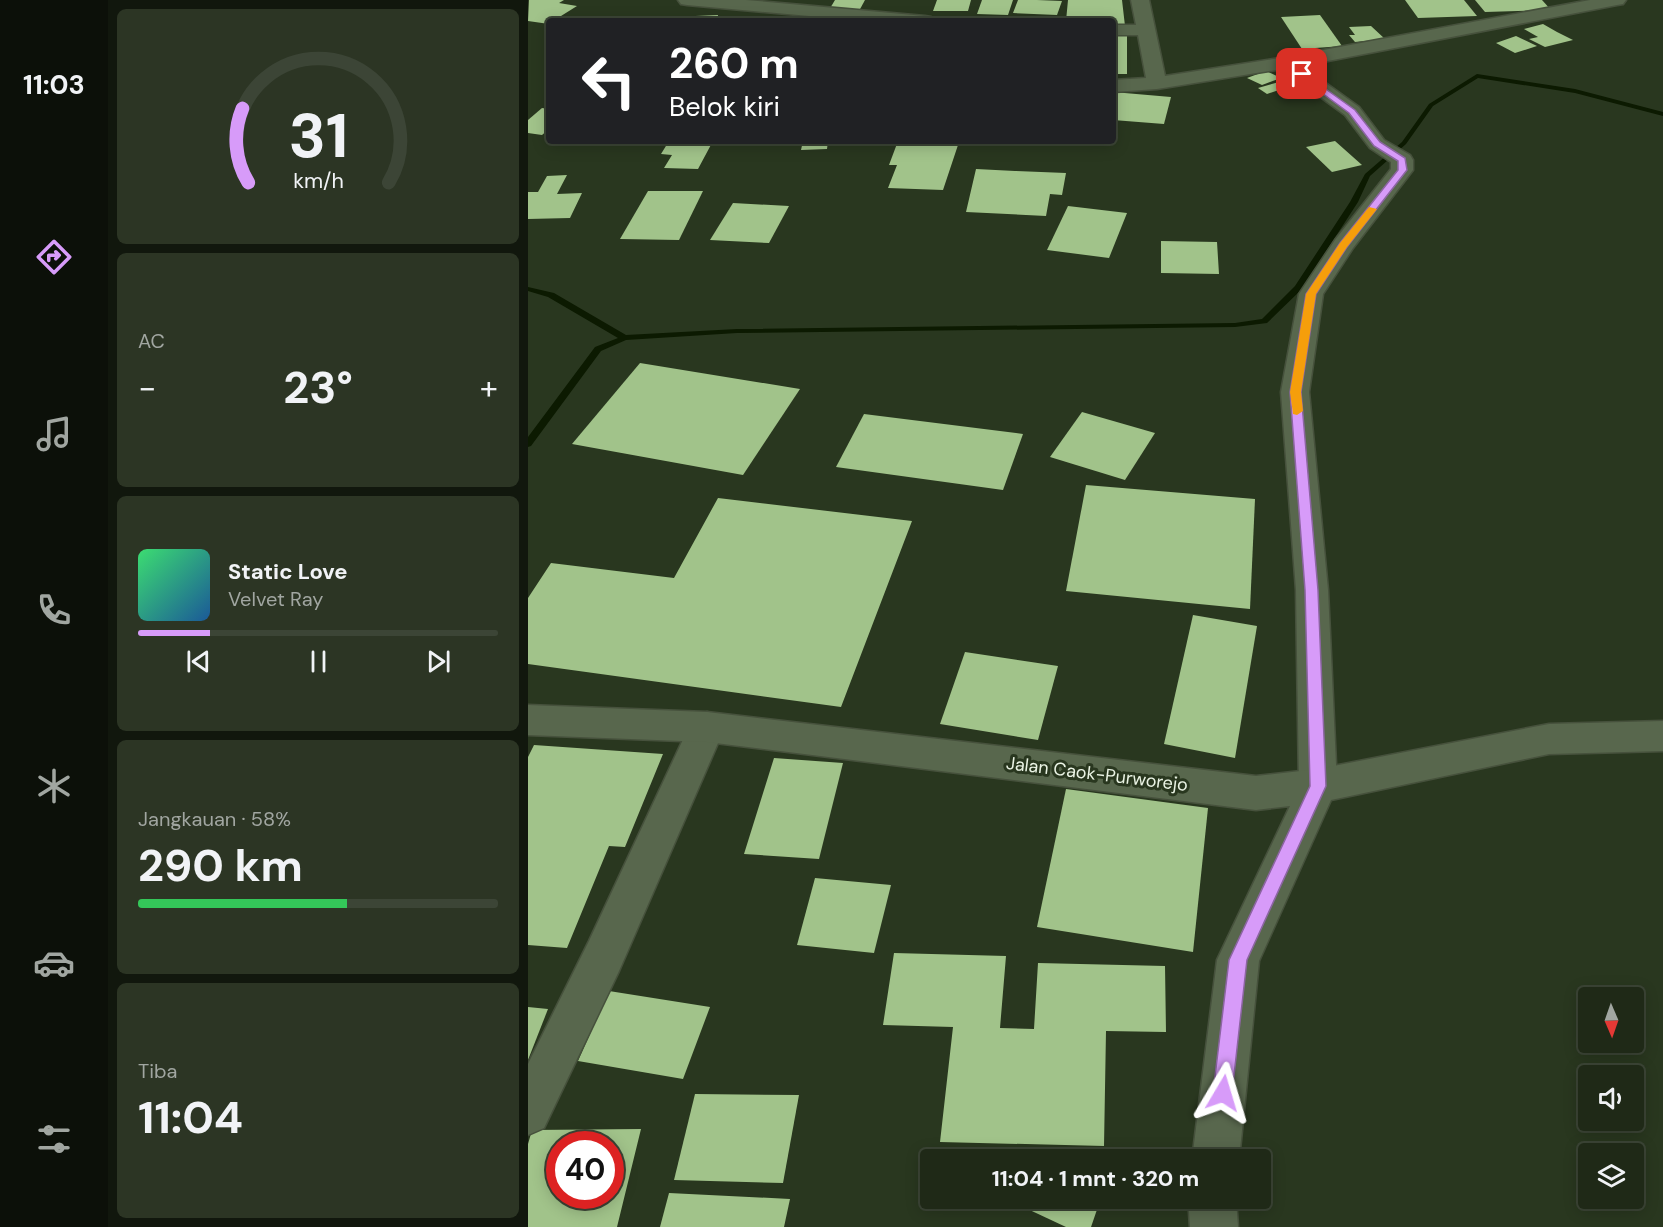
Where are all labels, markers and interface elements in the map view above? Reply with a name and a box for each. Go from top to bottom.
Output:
text: 260 m [669,36,799,91]
icon: left [570,42,648,120]
pin [1276,48,1327,99]
icon: arrive [1285,57,1318,90]
text: 11:03 [23,67,85,102]
text: Belok kiri [669,89,780,124]
text: 31 [288,95,348,176]
text: km/h [293,168,343,196]
icon: directions [33,236,75,278]
text: AC [138,328,165,354]
text: 23° [283,358,353,417]
text: − [138,366,156,409]
text: + [480,366,498,409]
icon: music [33,413,75,455]
text: Static Love [228,557,348,586]
text: Velvet Ray [228,586,323,612]
icon: phone [33,589,75,631]
icon: previous [182,645,215,678]
icon: pause [302,645,335,678]
icon: next [422,645,455,678]
street label: Jalan Caok-Purworejo [1005,751,1189,797]
icon: climate [33,765,75,807]
text: Jangkauan · 58% [138,806,291,832]
text: 290 km [138,836,303,895]
icon: car [33,942,75,984]
north arrow [1578,987,1644,1053]
map controls [1578,987,1644,1209]
text: Tiba [138,1058,177,1084]
position arrow [1191,1061,1255,1125]
button: sound [1578,1065,1644,1131]
text: 11:04 [138,1088,243,1147]
icon: filters [33,1118,75,1160]
speed limit sign: 40 [546,1131,624,1209]
button: layers [1578,1143,1644,1209]
text: 11:04 · 1 mnt · 320 m [992,1164,1199,1193]

